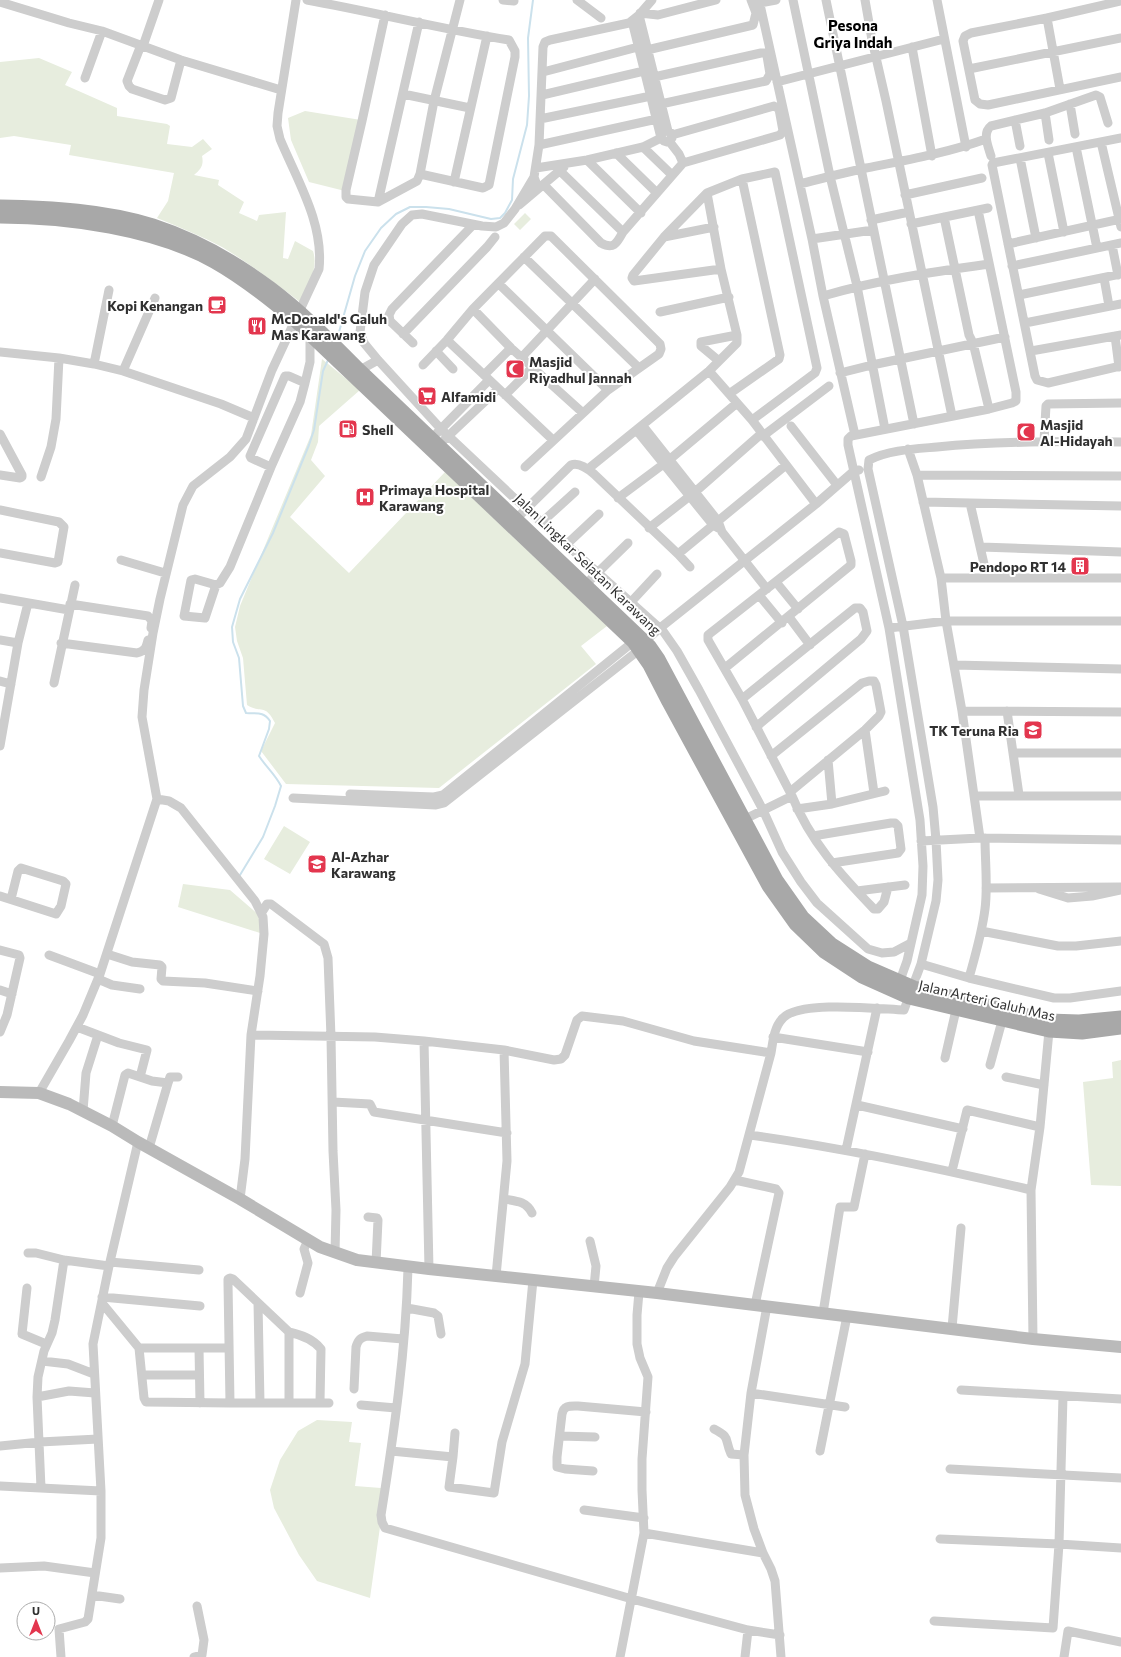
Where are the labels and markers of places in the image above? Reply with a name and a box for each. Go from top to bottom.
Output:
cafe icon: Kopi Kenangan [206,294,228,316]
place label: Kopi Kenangan [107,297,203,314]
place label: McDonald's Galuh Mas Karawang [271,310,387,343]
restaurant icon: McDonald's Galuh Mas Karawang [246,315,268,337]
place label: Masjid Riyadhul Jannah [529,353,632,386]
mosque icon: Masjid Riyadhul Jannah [504,358,526,380]
supermarket icon: Alfamidi [416,385,438,407]
place label: Alfamidi [441,388,496,405]
place label: Masjid Al-Hidayah [1040,416,1113,449]
fuel station icon: Shell [337,418,359,440]
place label: Shell [362,421,394,438]
mosque icon: Masjid Al-Hidayah [1015,421,1037,443]
place label: Primaya Hospital Karawang [379,481,489,514]
hospital icon: Primaya Hospital Karawang [354,486,376,508]
building icon: Pendopo RT 14 [1069,555,1091,577]
place label: Pendopo RT 14 [970,558,1066,575]
school or university icon: TK Teruna Ria [1022,719,1044,741]
place label: TK Teruna Ria [929,722,1019,739]
place label: Al-Azhar Karawang [331,848,396,881]
school or university icon: Al-Azhar Karawang [306,853,328,875]

